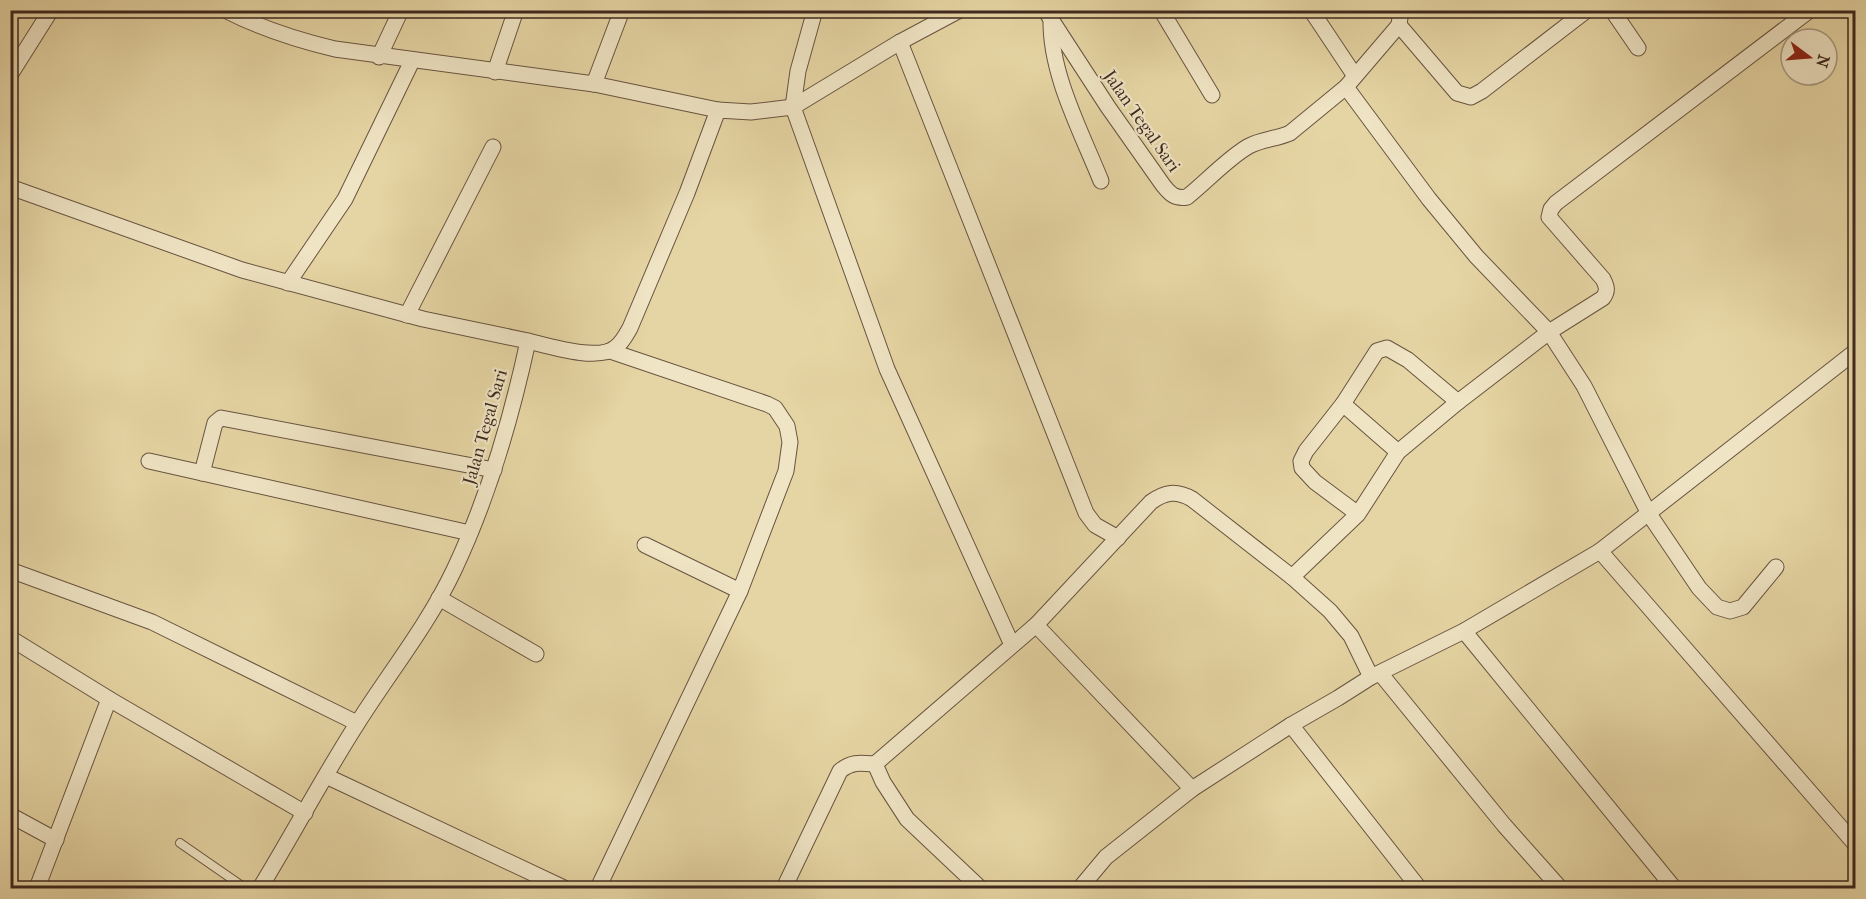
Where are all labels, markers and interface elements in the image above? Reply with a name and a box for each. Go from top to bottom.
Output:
north arrow [1779,27,1839,87]
text: N [1812,53,1834,70]
street label: Jalan Tegal Sari [1098,65,1185,177]
street label: Jalan Tegal Sari [458,366,512,489]

